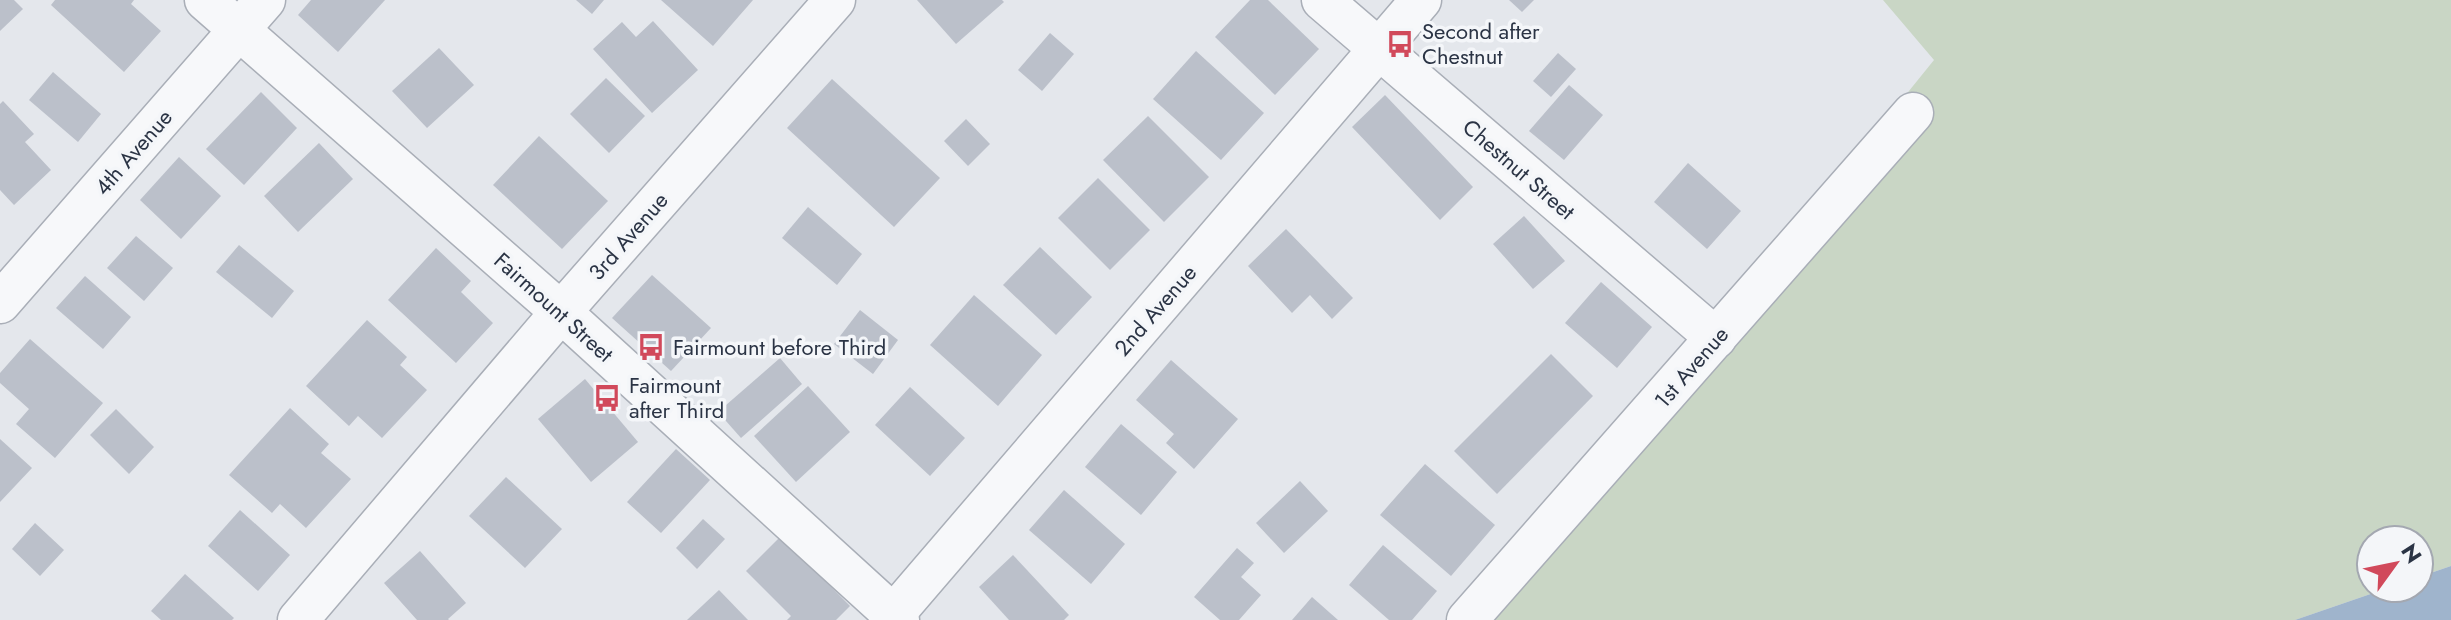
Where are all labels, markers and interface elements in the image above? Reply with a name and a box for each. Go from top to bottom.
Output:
place label: Second after Chestnut [1422,15,1540,72]
bus stop icon: Second after Chestnut [1385,29,1415,59]
street label: 4th Avenue [87,102,179,202]
street label: Chestnut Street [1456,111,1583,227]
street label: 3rd Avenue [581,185,675,287]
street label: Fairmount Street [487,245,621,370]
street label: 2nd Avenue [1106,257,1204,363]
street label: 1st Avenue [1646,319,1736,415]
place label: Fairmount before Third [673,331,886,363]
bus stop icon: Fairmount before Third [636,332,666,362]
place label: Fairmount after Third [629,369,724,426]
bus stop icon: Fairmount after Third [592,383,622,413]
north arrow [2355,524,2435,604]
text: N [2394,537,2430,569]

